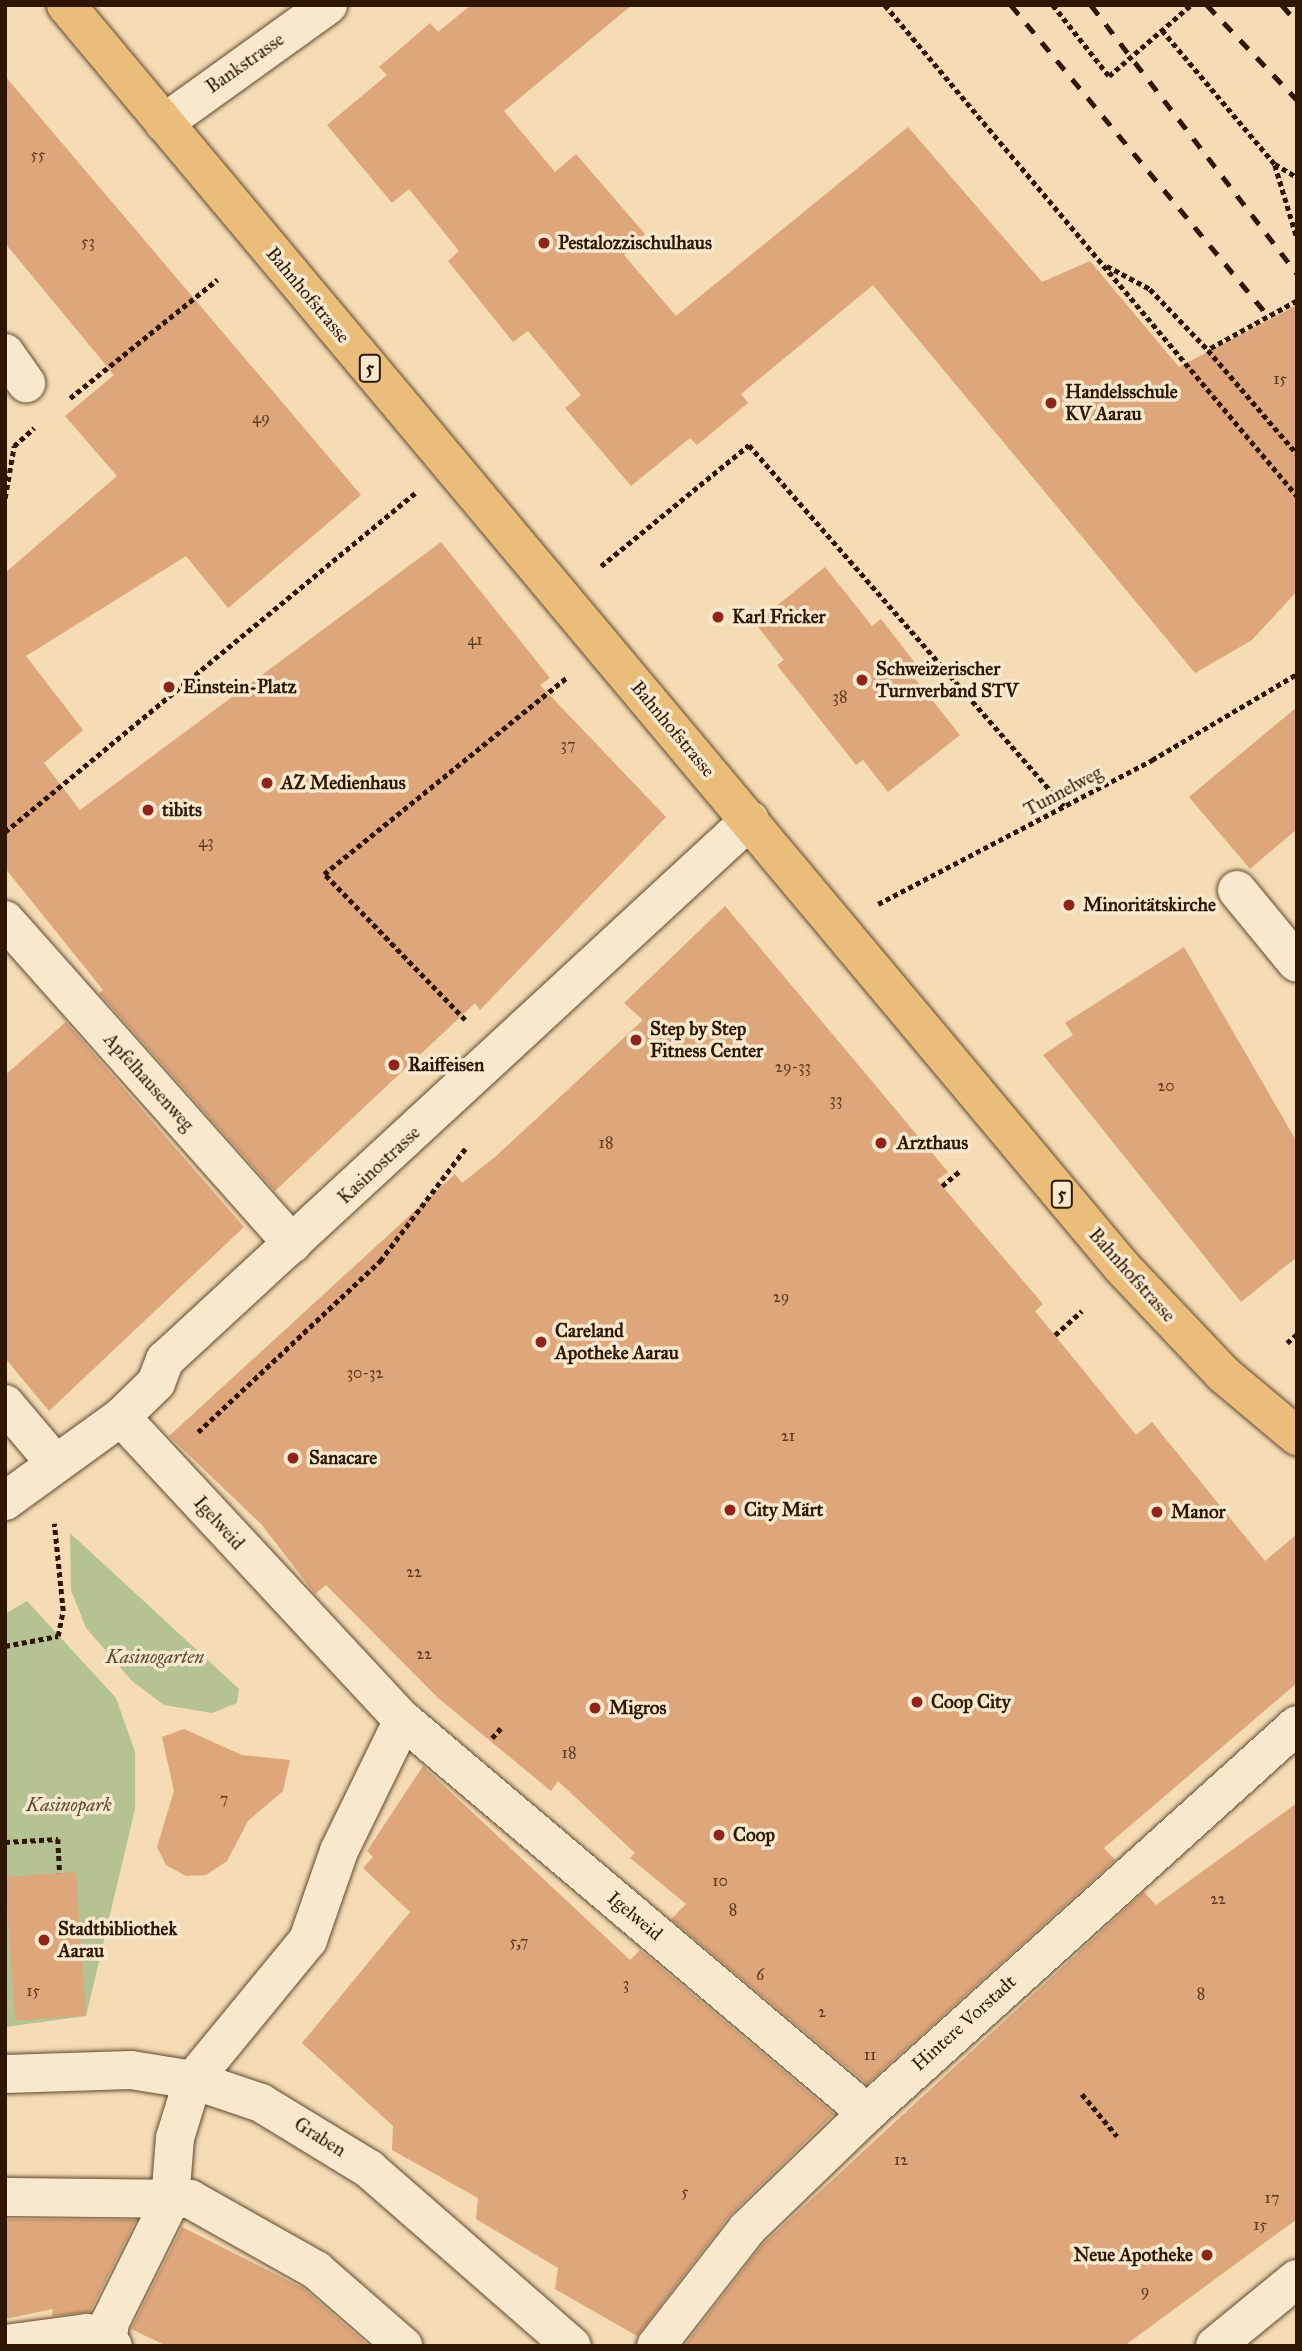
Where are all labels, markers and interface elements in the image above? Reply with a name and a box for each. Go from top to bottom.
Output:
street label: Bankstrasse [201,28,289,98]
house number: 55 [31,145,45,165]
house number: 53 [81,232,95,252]
place label: Pestalozzischulhaus [558,232,712,254]
marker: Pestalozzischulhaus [536,235,552,251]
street label: Bahnhofstrasse [261,242,355,348]
road number: 5 [358,354,382,382]
house number: 15 [1273,369,1287,389]
place label: Handelsschule KV Aarau [1065,381,1178,425]
marker: Handelsschule KV Aarau [1043,395,1059,411]
house number: 49 [252,408,270,428]
place label: Karl Fricker [732,606,826,628]
marker: Karl Fricker [710,609,726,625]
house number: 41 [467,630,483,650]
place label: Schweizerischer Turnverband STV [876,658,1018,702]
marker: Schweizerischer Turnverband STV [854,672,870,688]
place label: Einstein-Platz [183,676,297,698]
street label: Bahnhofstrasse [626,676,720,782]
marker: Einstein-Platz [161,679,177,695]
house number: 38 [833,687,847,707]
house number: 37 [561,735,575,755]
street label: Tunnelweg [1020,761,1106,821]
place label: AZ Medienhaus [281,772,406,794]
marker: AZ Medienhaus [259,775,275,791]
place label: tibits [162,799,202,821]
marker: tibits [140,802,156,818]
house number: 43 [198,832,214,852]
place label: Minoritätskirche [1083,894,1216,916]
marker: Minoritätskirche [1061,897,1077,913]
place label: Step by Step Fitness Center [650,1018,763,1062]
street label: Apfelhausenweg [99,1028,199,1136]
marker: Step by Step Fitness Center [628,1032,644,1048]
place label: Raiffeisen [408,1054,484,1076]
marker: Raiffeisen [386,1057,402,1073]
house number: 29-33 [775,1057,811,1077]
house number: 20 [1157,1076,1175,1096]
house number: 33 [830,1090,842,1110]
street label: Kasinostrasse [333,1121,425,1209]
place label: Arzthaus [897,1132,968,1154]
house number: 18 [599,1133,613,1153]
marker: Arzthaus [871,1133,891,1153]
road number: 5 [1050,1180,1074,1209]
street label: Bahnhofstrasse [1084,1223,1180,1327]
house number: 29 [773,1287,789,1307]
place label: Careland Apotheke Aarau [555,1320,679,1364]
marker: Careland Apotheke Aarau [533,1334,549,1350]
house number: 30-32 [347,1363,383,1383]
house number: 21 [781,1426,795,1446]
place label: Sanacare [309,1447,377,1469]
marker: Sanacare [283,1448,303,1468]
street label: Igelweid [189,1491,249,1555]
place label: City Märt [744,1499,823,1521]
place label: Manor [1171,1501,1226,1523]
marker: City Märt [722,1502,738,1518]
marker: Manor [1149,1504,1165,1520]
house number: 22 [406,1562,422,1582]
house number: 22 [416,1644,432,1664]
park label: Kasinogarten [106,1646,204,1668]
place label: Coop City [931,1691,1011,1713]
marker: Coop City [909,1694,925,1710]
place label: Migros [609,1697,666,1719]
marker: Migros [587,1700,603,1716]
house number: 18 [562,1743,576,1763]
house number: 7 [220,1789,228,1809]
park label: Kasinopark [26,1794,112,1816]
place label: Coop [733,1824,775,1846]
marker: Coop [711,1827,727,1843]
house number: 10 [712,1871,728,1891]
street label: Igelweid [603,1887,667,1945]
house number: 22 [1210,1889,1226,1909]
house number: 8 [729,1900,737,1920]
place label: Stadtbibliothek Aarau [58,1918,177,1962]
marker: Stadtbibliothek Aarau [36,1932,52,1948]
house number: 5,7 [510,1932,528,1952]
house number: 6 [756,1965,764,1985]
street label: Hintere Vorstadt [907,1970,1021,2076]
house number: 3 [623,1974,629,1994]
house number: 15 [26,1981,40,2001]
house number: 8 [1197,1984,1205,2004]
house number: 2 [818,2002,826,2022]
house number: 11 [864,2045,876,2065]
street label: Graben [290,2112,350,2162]
house number: 12 [894,2150,908,2170]
house number: 5 [681,2182,689,2202]
house number: 17 [1265,2188,1279,2208]
house number: 15 [1253,2215,1267,2235]
place label: Neue Apotheke [1073,2244,1193,2266]
marker: Neue Apotheke [1199,2247,1215,2263]
house number: 9 [1141,2281,1149,2301]

